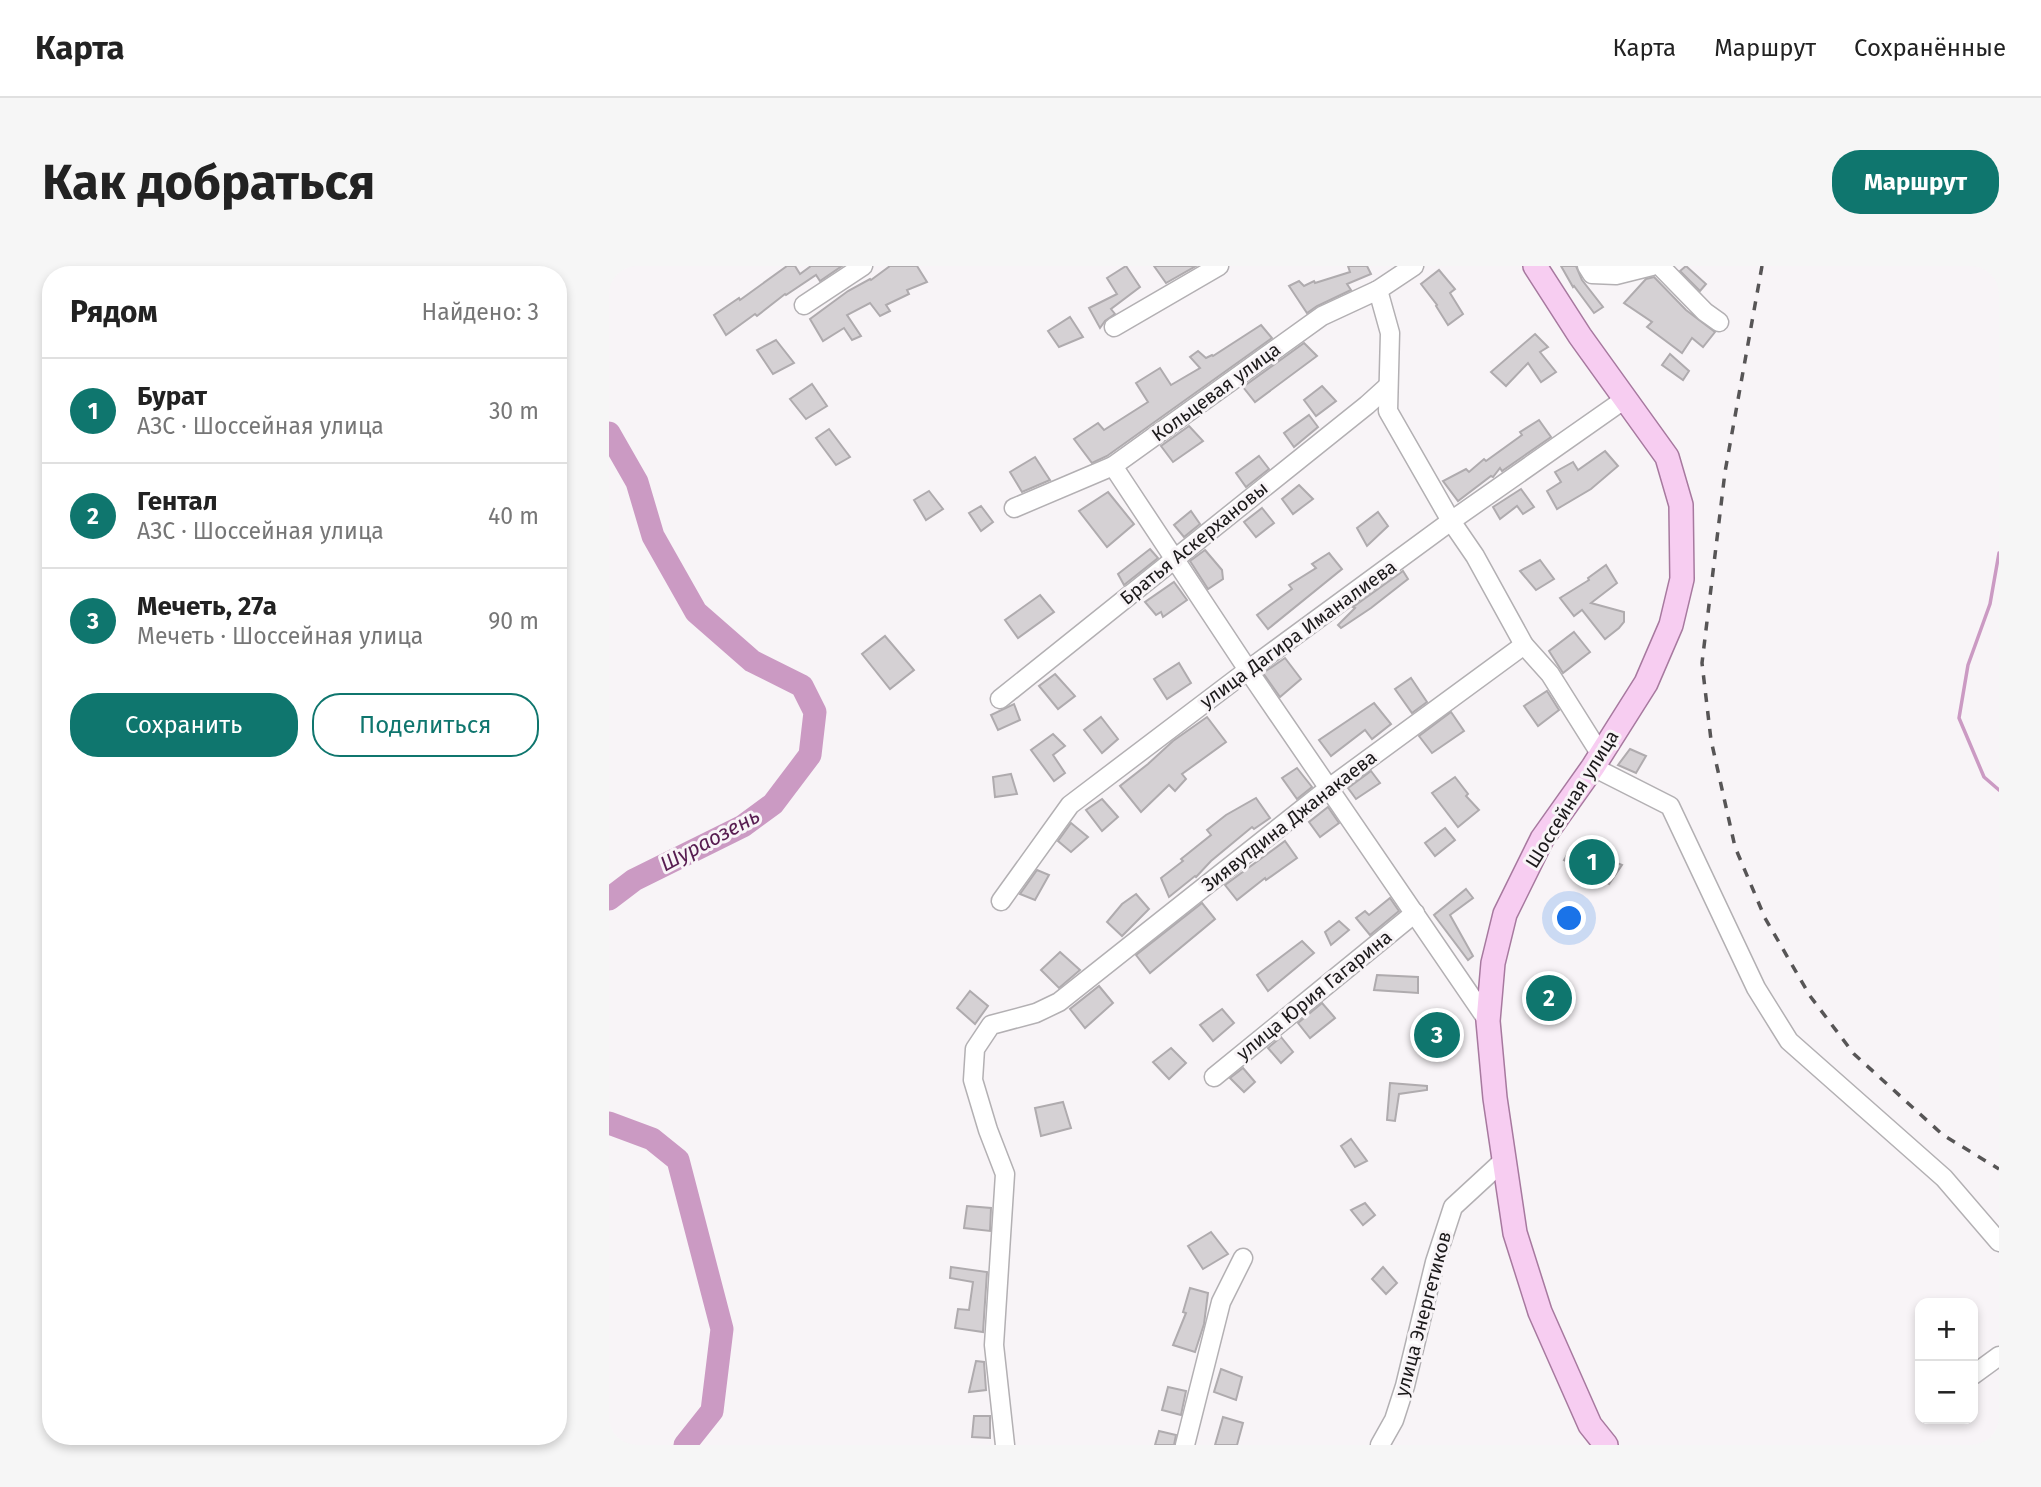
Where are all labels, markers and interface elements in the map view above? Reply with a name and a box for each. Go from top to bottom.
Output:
text: Карта [35,28,125,68]
text: Карта [1613,34,1676,62]
text: Маршрут [1714,34,1816,62]
text: Сохранённые [1854,34,2006,62]
button: Маршрут [1832,150,1999,214]
text: Как добраться [42,153,375,212]
text: Рядом [70,294,158,330]
text: Найдено: 3 [422,298,539,326]
street label: Кольцевая улица [1147,338,1285,446]
text: Бурат [137,381,207,412]
text: 1 [88,397,98,425]
text: 30 m [489,397,539,425]
text: АЗС · Шоссейная улица [137,412,384,440]
street label: Братья Аскерхановы [1116,476,1272,610]
text: Гентал [137,486,218,517]
text: 2 [87,502,99,530]
text: 40 m [488,502,539,530]
text: АЗС · Шоссейная улица [137,517,384,545]
street label: улица Дагира Иманалиева [1195,555,1401,713]
text: Мечеть, 27а [137,591,277,622]
text: 3 [87,607,99,635]
text: 90 m [488,607,539,635]
text: Мечеть · Шоссейная улица [137,622,423,650]
button: Сохранить [70,693,298,757]
button: Поделиться [312,693,539,757]
street label: Шоссейная улица [1520,726,1624,872]
street label: Зиявутдина Джанакаева [1197,745,1381,897]
water label: Шураозень [656,803,764,877]
pin: 1 [1569,836,1615,888]
your location [1552,901,1586,935]
street label: улица Юрия Гагарина [1232,925,1396,1065]
pin: 2 [1526,972,1572,1024]
pin: 3 [1414,1009,1460,1061]
street label: улица Энергетиков [1390,1229,1456,1399]
map controls [1915,1298,1978,1424]
button: + [1915,1298,1978,1361]
button: − [1915,1361,1978,1424]

